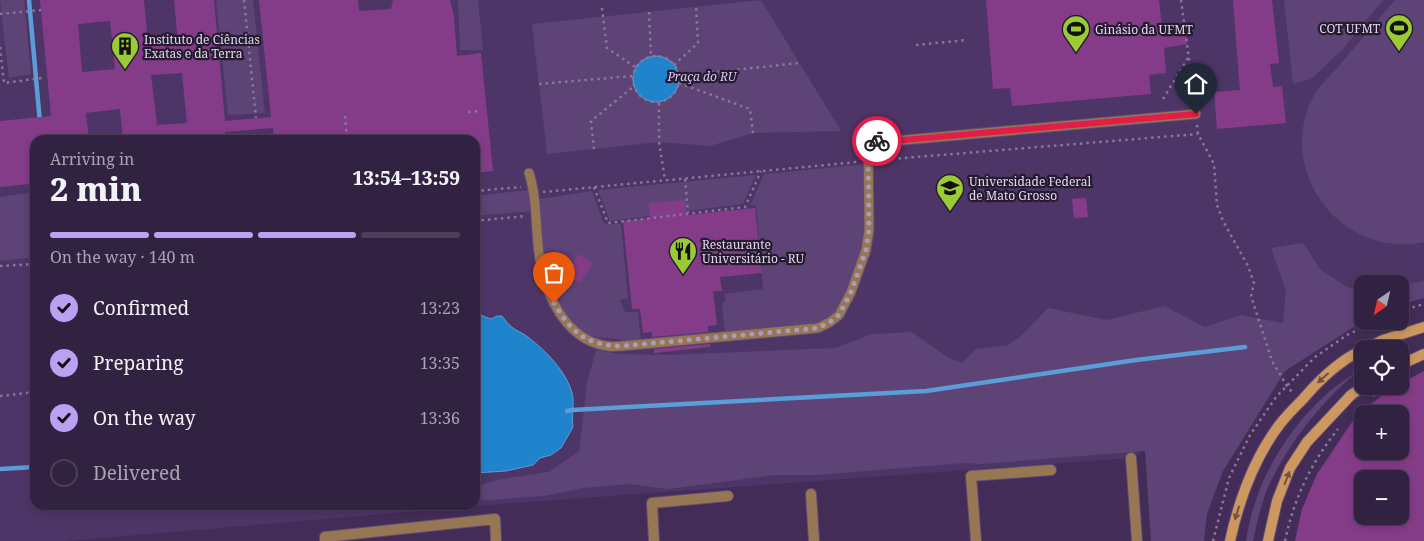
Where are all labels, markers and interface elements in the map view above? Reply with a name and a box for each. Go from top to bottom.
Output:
sports icon: COT UFMT [1384,13,1414,52]
sports icon: Ginásio da UFMT [1061,14,1091,53]
place label: COT UFMT [1319,20,1381,37]
place label: Ginásio da UFMT [1095,21,1193,38]
building icon: Instituto de Ciências Exatas e da Terra [110,31,140,70]
place label: Instituto de Ciências Exatas e da Terra [144,31,260,62]
pin [1175,63,1217,114]
park label: Praça do RU [666,68,738,85]
icon: home [1182,70,1210,98]
courier [852,116,902,166]
icon: bike [863,127,891,155]
text: Arriving in [50,148,134,170]
text: 13:54–13:59 [352,165,460,191]
text: 2 min [50,167,142,210]
school or university icon: Universidade Federal de Mato Grosso [935,173,965,212]
place label: Universidade Federal de Mato Grosso [969,173,1091,204]
restaurant icon: Restaurante Universitário - RU [668,236,698,275]
place label: Restaurante Universitário - RU [702,236,805,267]
text: On the way · 140 m [50,246,195,268]
pin [533,252,575,303]
icon: bag [540,259,568,287]
north arrow [1354,275,1409,330]
map controls [1354,275,1409,525]
icon: check [50,294,78,322]
text: Confirmed [93,295,189,321]
text: 13:23 [420,297,460,319]
button: locate [1354,340,1409,395]
icon: check [50,349,78,377]
text: Preparing [93,350,183,376]
text: 13:35 [420,352,460,374]
one-way arrow [1317,372,1329,384]
icon: check [50,404,78,432]
text: On the way [93,405,196,431]
button: + [1354,405,1409,460]
text: 13:36 [420,407,460,429]
text: Delivered [93,460,181,486]
one-way arrow [1283,470,1291,485]
button: − [1354,470,1409,525]
one-way arrow [1233,506,1240,521]

